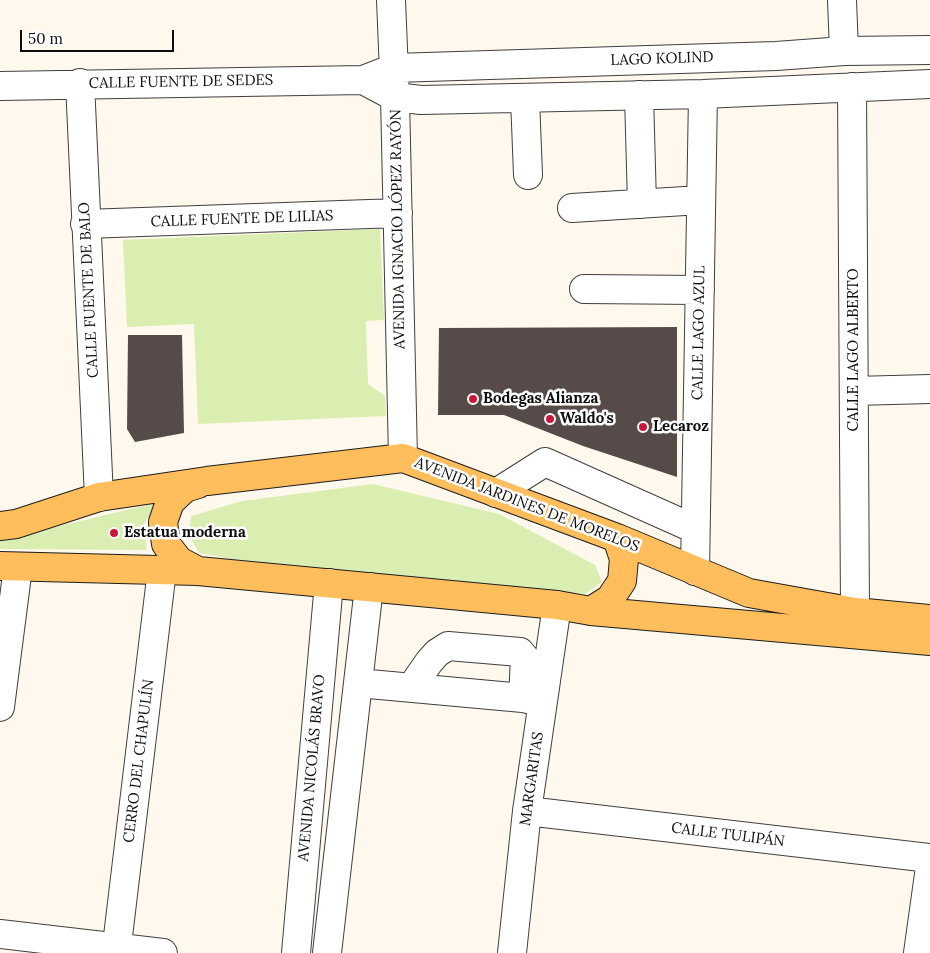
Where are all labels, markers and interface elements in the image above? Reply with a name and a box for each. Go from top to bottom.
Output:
scale bar [22,20,176,52]
text: 50 m [28,29,63,48]
street label: LAGO KOLIND [610,48,714,70]
street label: CALLE FUENTE DE SEDES [89,71,273,93]
street label: AVENIDA IGNACIO LÓPEZ RAYÓN [387,109,409,349]
street label: CALLE FUENTE DE BALO [75,201,103,379]
street label: CALLE FUENTE DE LILIAS [150,207,334,231]
street label: CALLE LAGO AZUL [689,266,709,400]
street label: CALLE LAGO ALBERTO [845,268,863,432]
place label: Bodegas Alianza [483,390,598,408]
marker: Bodegas Alianza [467,393,479,405]
place label: Waldo's [560,410,614,428]
marker: Waldo's [544,413,556,425]
place label: Lecaroz [653,418,709,436]
marker: Lecaroz [637,421,649,433]
street label: AVENIDA JARDINES DE MORELOS [412,454,642,556]
place label: Estatua moderna [124,524,246,542]
marker: Estatua moderna [108,527,120,539]
street label: AVENIDA NICOLÁS BRAVO [295,674,329,862]
street label: CERRO DEL CHAPULÍN [120,678,158,844]
street label: MARGARITAS [516,731,548,827]
street label: CALLE TULIPÁN [670,819,786,851]

